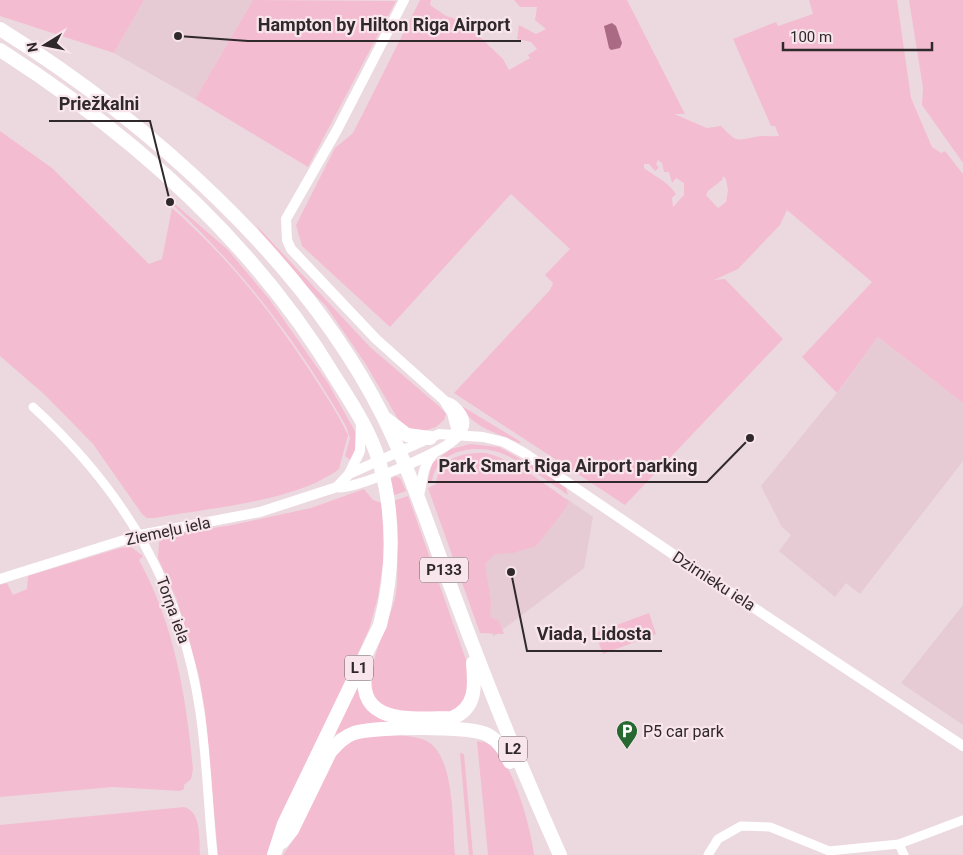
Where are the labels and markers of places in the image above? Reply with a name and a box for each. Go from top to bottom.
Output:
callout: Hampton by Hilton Riga Airport [248,8,521,41]
callout: Priežkalni [49,88,150,121]
callout: Park Smart Riga Airport parking [428,449,707,482]
callout: Viada, Lidosta [527,618,662,651]
parking icon: P5 car park [615,719,639,750]
place label: P5 car park [643,722,725,741]

